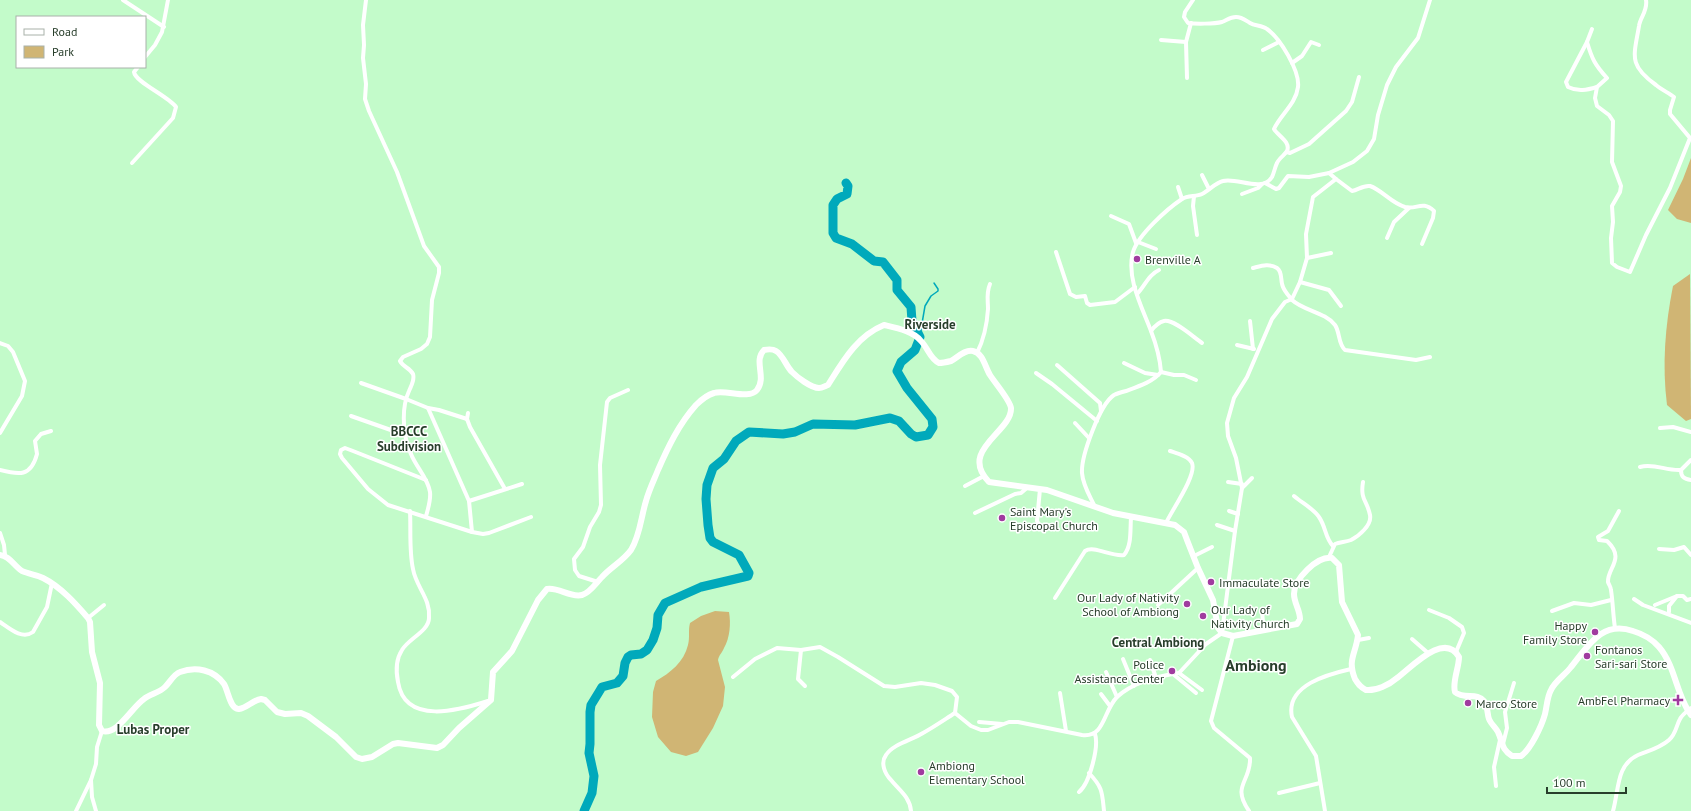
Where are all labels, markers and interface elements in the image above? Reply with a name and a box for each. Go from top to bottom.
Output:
legend [16,16,146,68]
text: Road [52,24,77,39]
text: Park [52,44,74,59]
place label: Brenville A [1145,252,1201,267]
marker: Brenville A [1132,254,1142,264]
district label: Riverside [904,316,956,333]
district label: BBCCC Subdivision [377,423,441,455]
place label: Saint Mary's Episcopal Church [1010,504,1098,533]
marker: Saint Mary's Episcopal Church [997,513,1007,523]
place label: Immaculate Store [1219,575,1309,590]
marker: Immaculate Store [1206,577,1216,587]
place label: Our Lady of Nativity School of Ambiong [1077,590,1179,619]
marker: Our Lady of Nativity School of Ambiong [1182,599,1192,609]
place label: Our Lady of Nativity Church [1211,602,1290,631]
marker: Our Lady of Nativity Church [1198,611,1208,621]
place label: Happy Family Store [1523,618,1587,647]
marker: Happy Family Store [1590,627,1600,637]
district label: Central Ambiong [1112,634,1204,651]
place label: Fontanos Sari-sari Store [1595,642,1667,671]
marker: Fontanos Sari-sari Store [1582,651,1592,661]
district label: Ambiong [1225,655,1287,675]
place label: Police Assistance Center [1074,657,1164,686]
marker: Police Assistance Center [1167,666,1177,676]
place label: AmbFel Pharmacy [1578,693,1670,708]
marker: AmbFel Pharmacy [1673,695,1683,705]
place label: Marco Store [1476,696,1537,711]
marker: Marco Store [1463,698,1473,708]
district label: Lubas Proper [117,721,190,738]
place label: Ambiong Elementary School [929,758,1025,787]
marker: Ambiong Elementary School [916,767,926,777]
scale bar [1547,769,1626,795]
text: 100 m [1553,775,1586,790]

